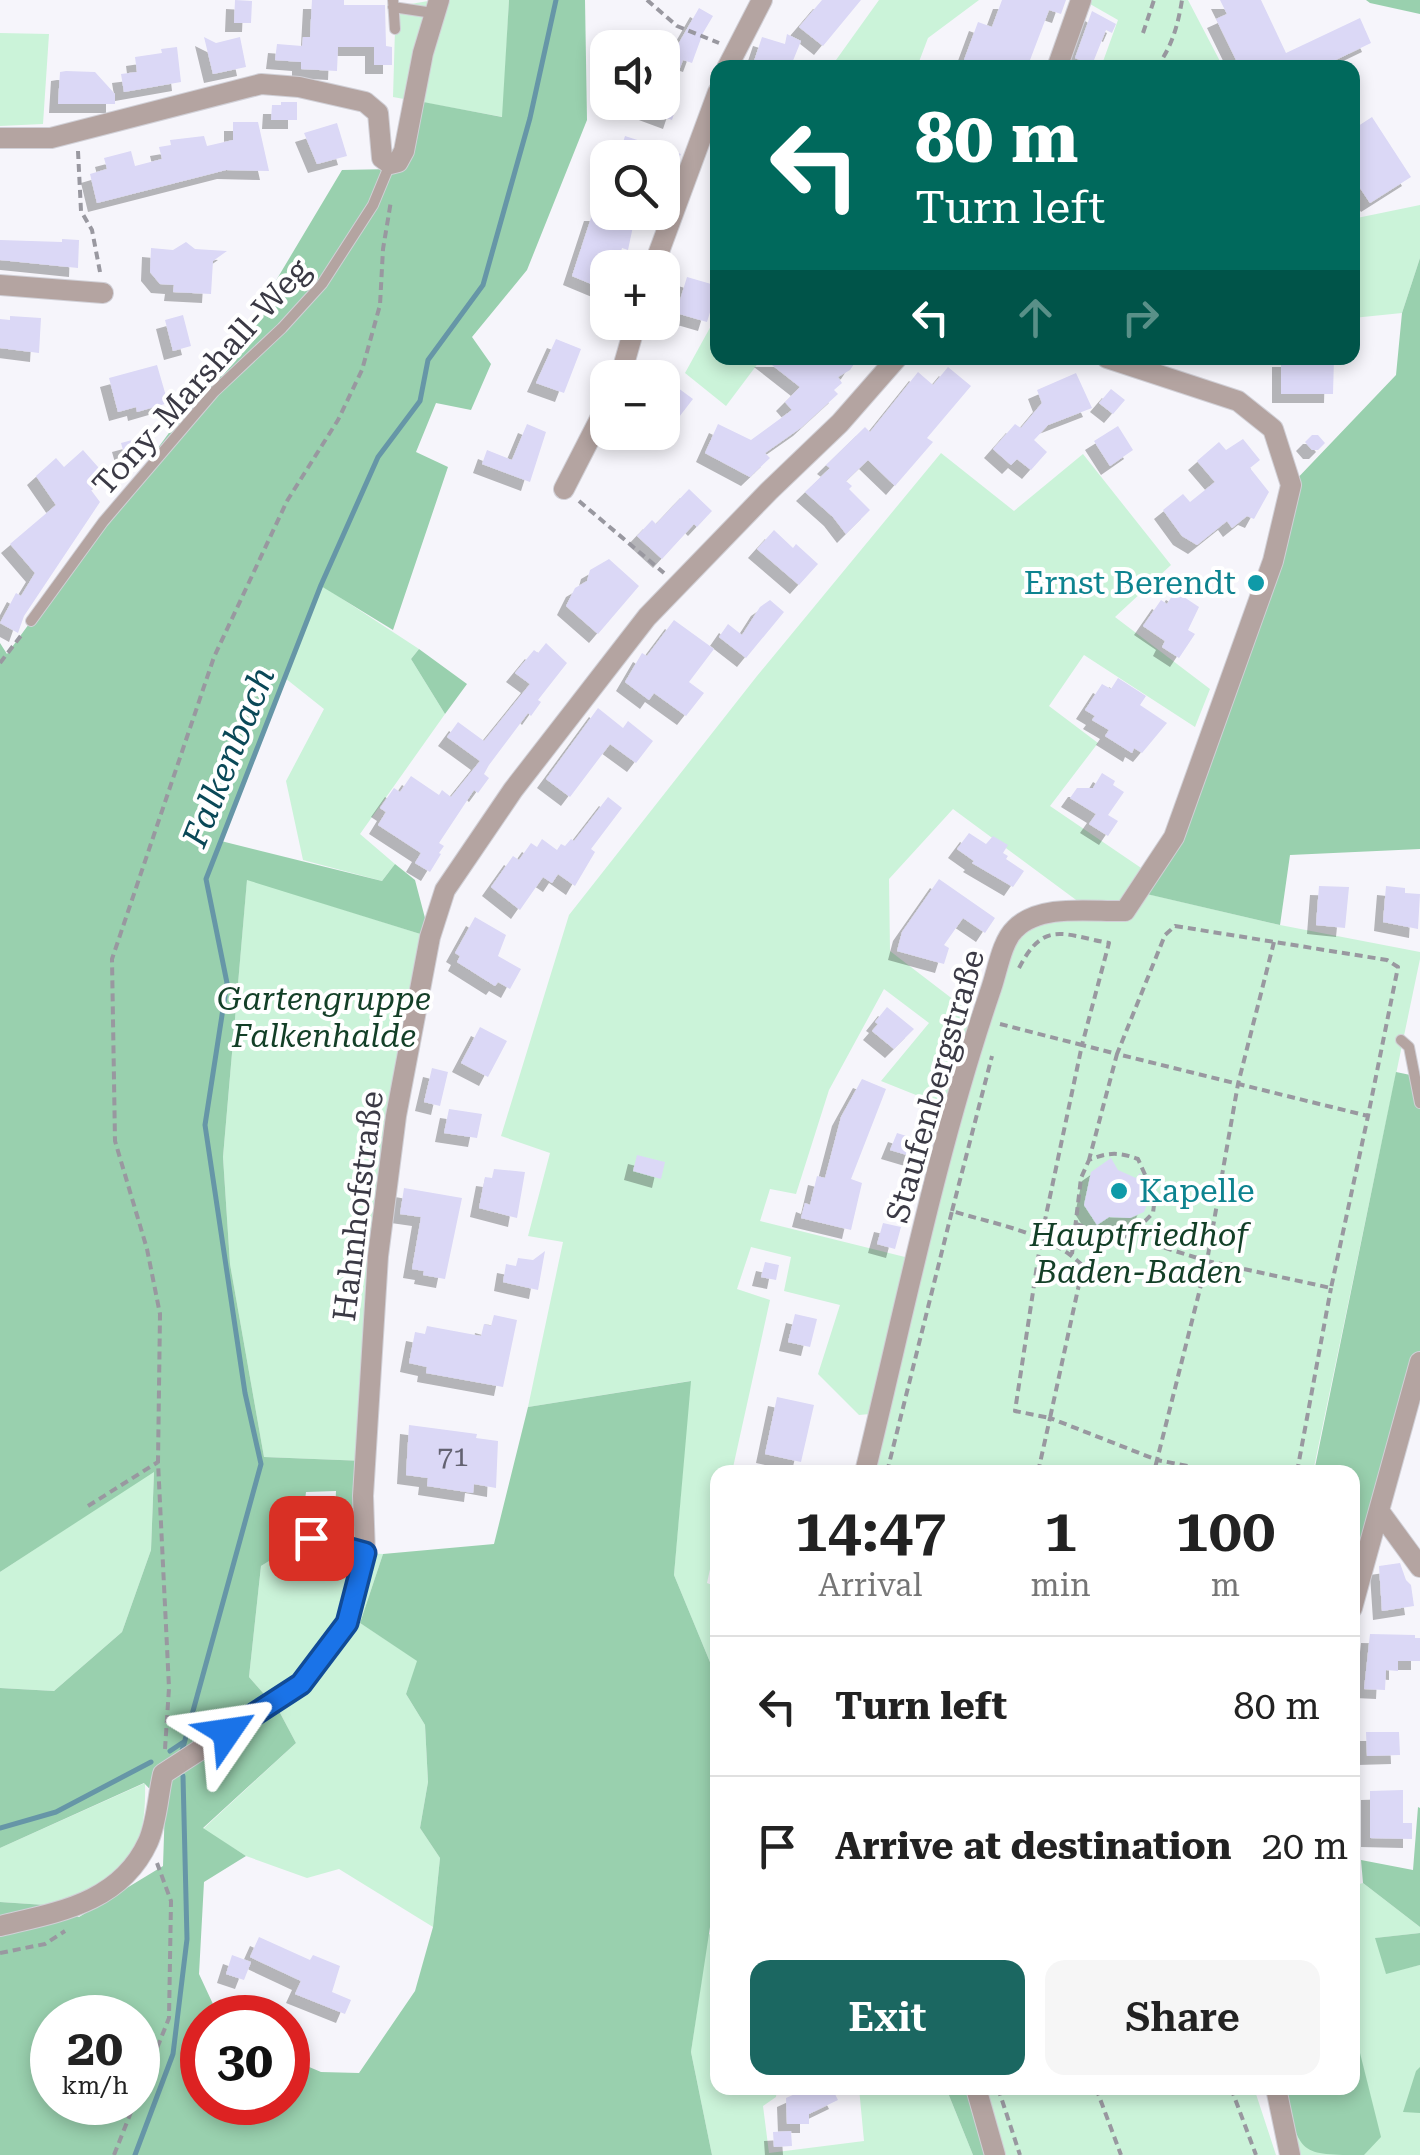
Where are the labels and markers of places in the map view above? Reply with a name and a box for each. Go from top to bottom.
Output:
place label: Ernst Berendt [1024,564,1236,602]
marker: Ernst Berendt [1245,572,1267,594]
place label: Kapelle [1139,1172,1255,1210]
marker: Kapelle [1108,1180,1130,1202]
pin [269,1496,354,1581]

